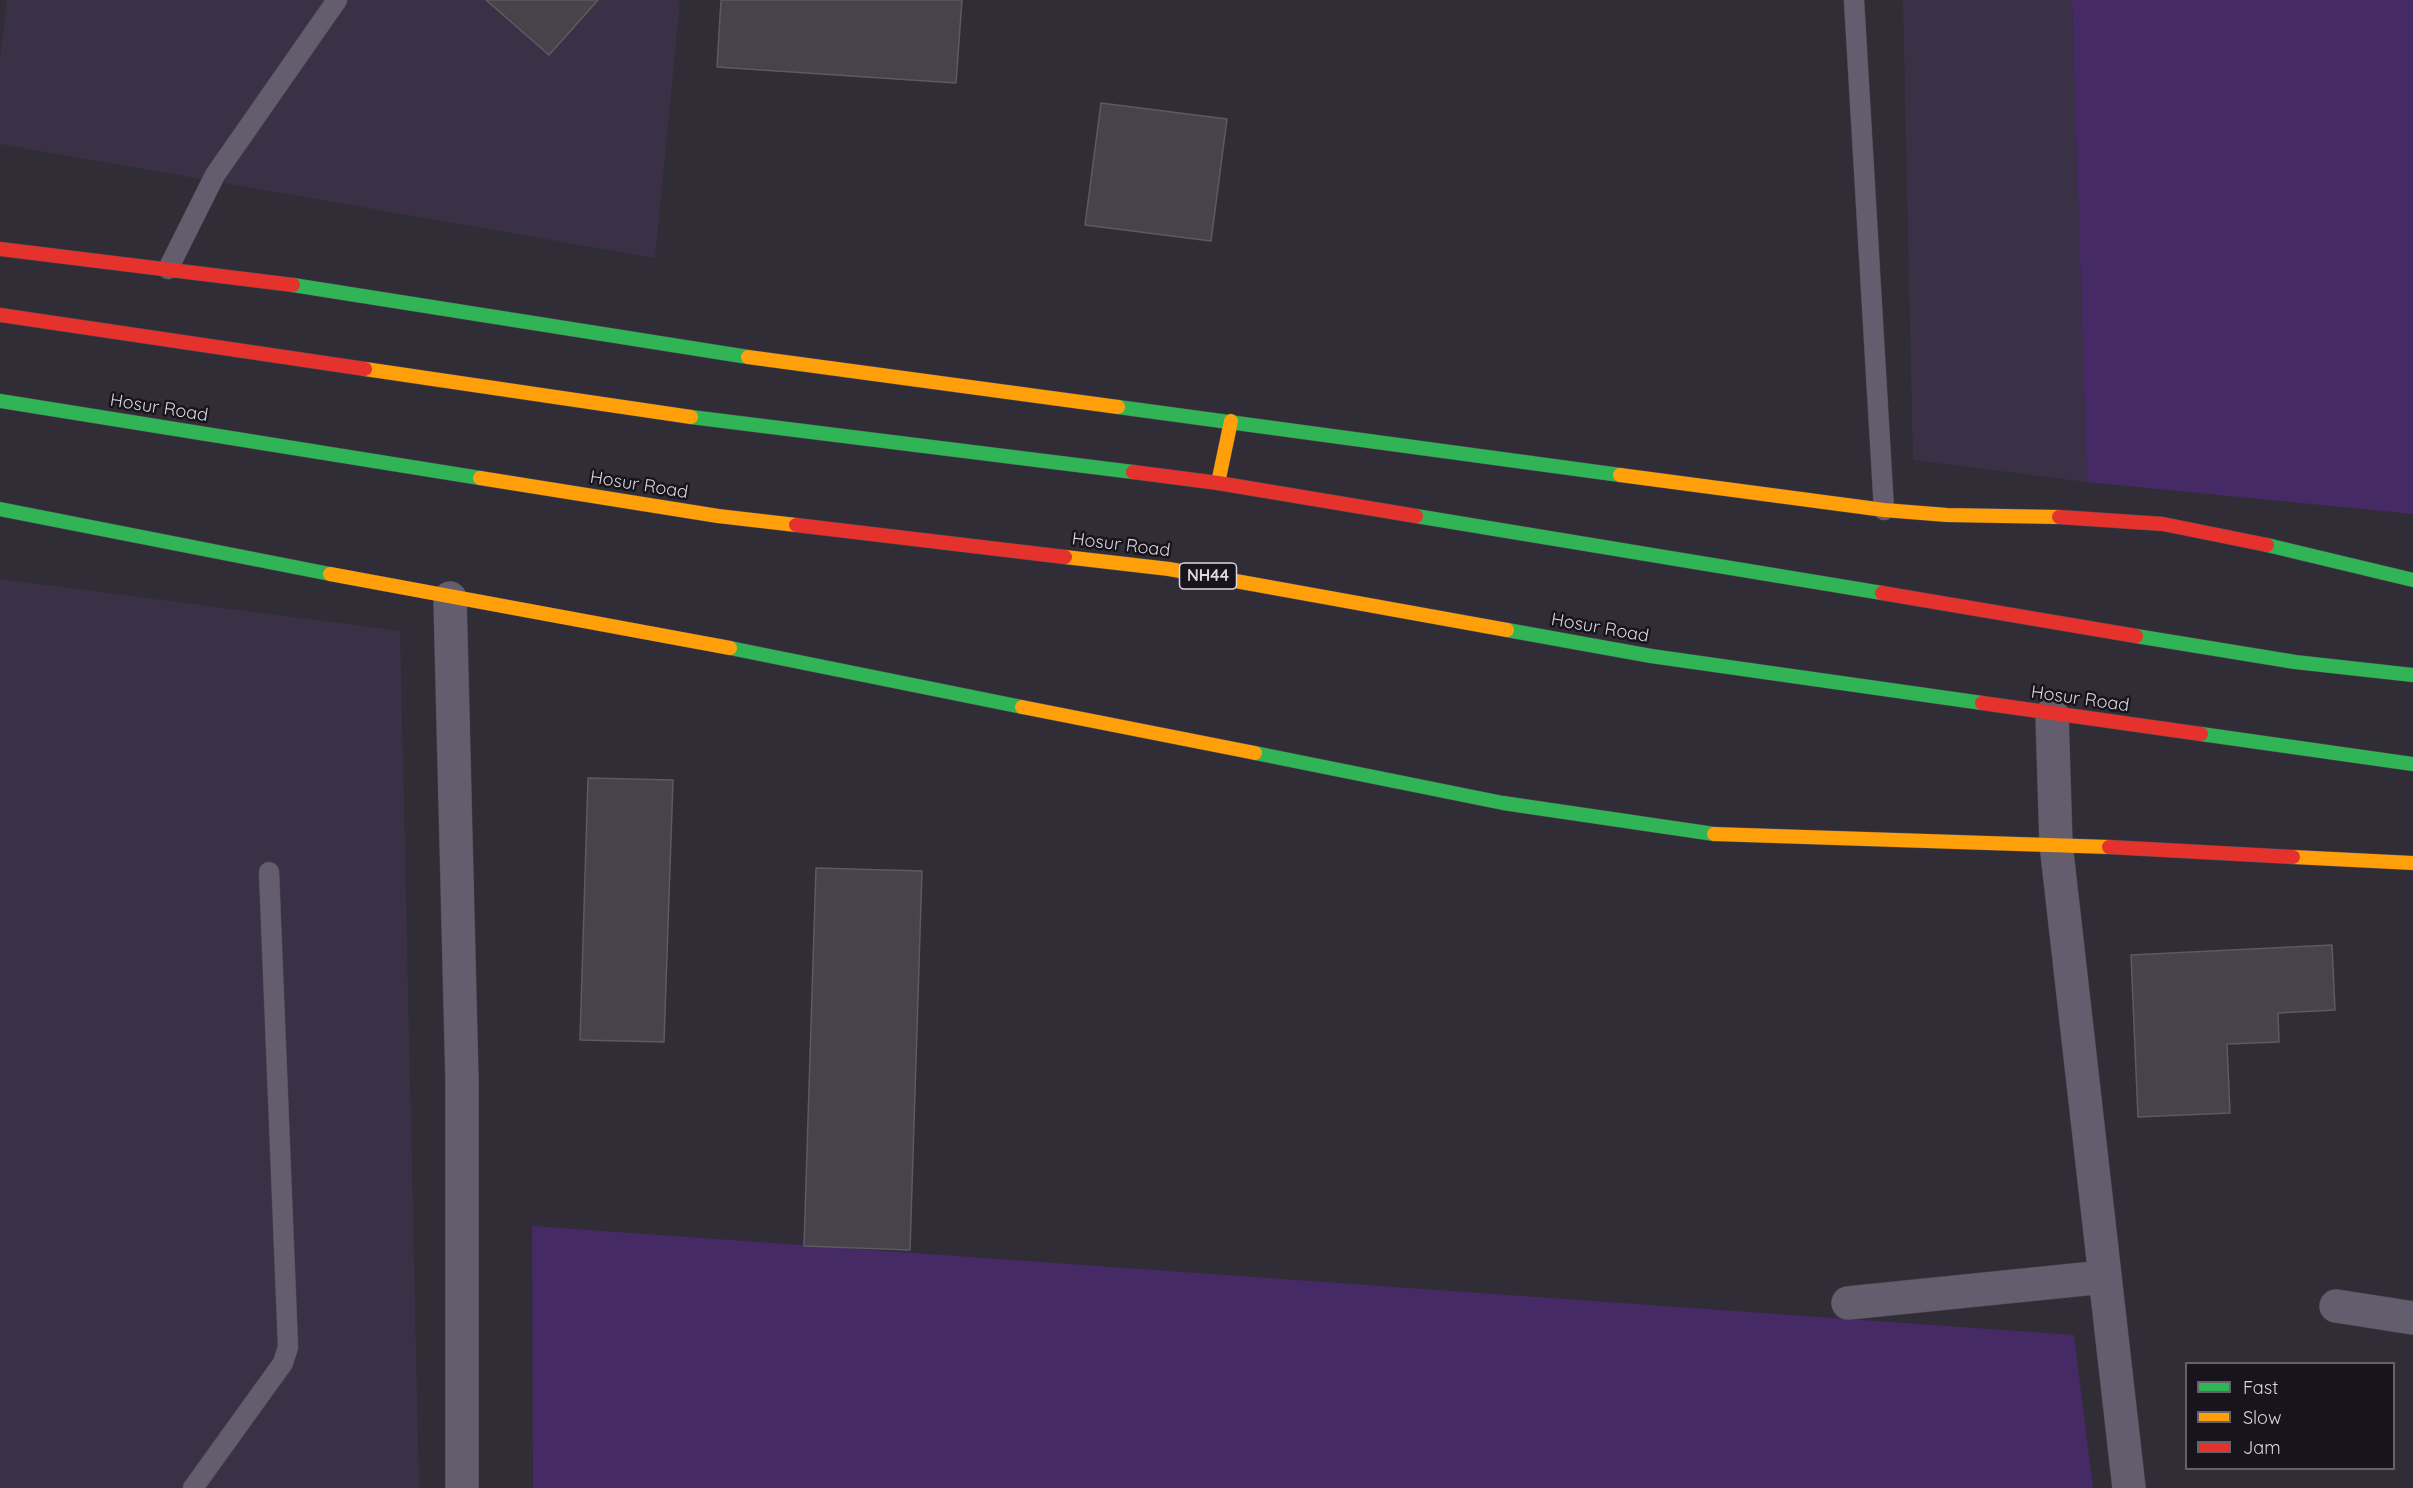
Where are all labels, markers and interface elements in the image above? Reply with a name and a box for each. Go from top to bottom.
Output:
street label: Hosur Road [108,390,210,426]
street label: Hosur Road [588,467,690,503]
street label: Hosur Road [1071,528,1171,562]
road number: NH44 [1180,563,1236,589]
street label: Hosur Road [1549,609,1651,647]
street label: Hosur Road [2029,681,2131,717]
legend [2185,1362,2395,1470]
text: Fast [2243,1376,2278,1399]
text: Slow [2243,1406,2281,1429]
text: Jam [2243,1436,2281,1459]

